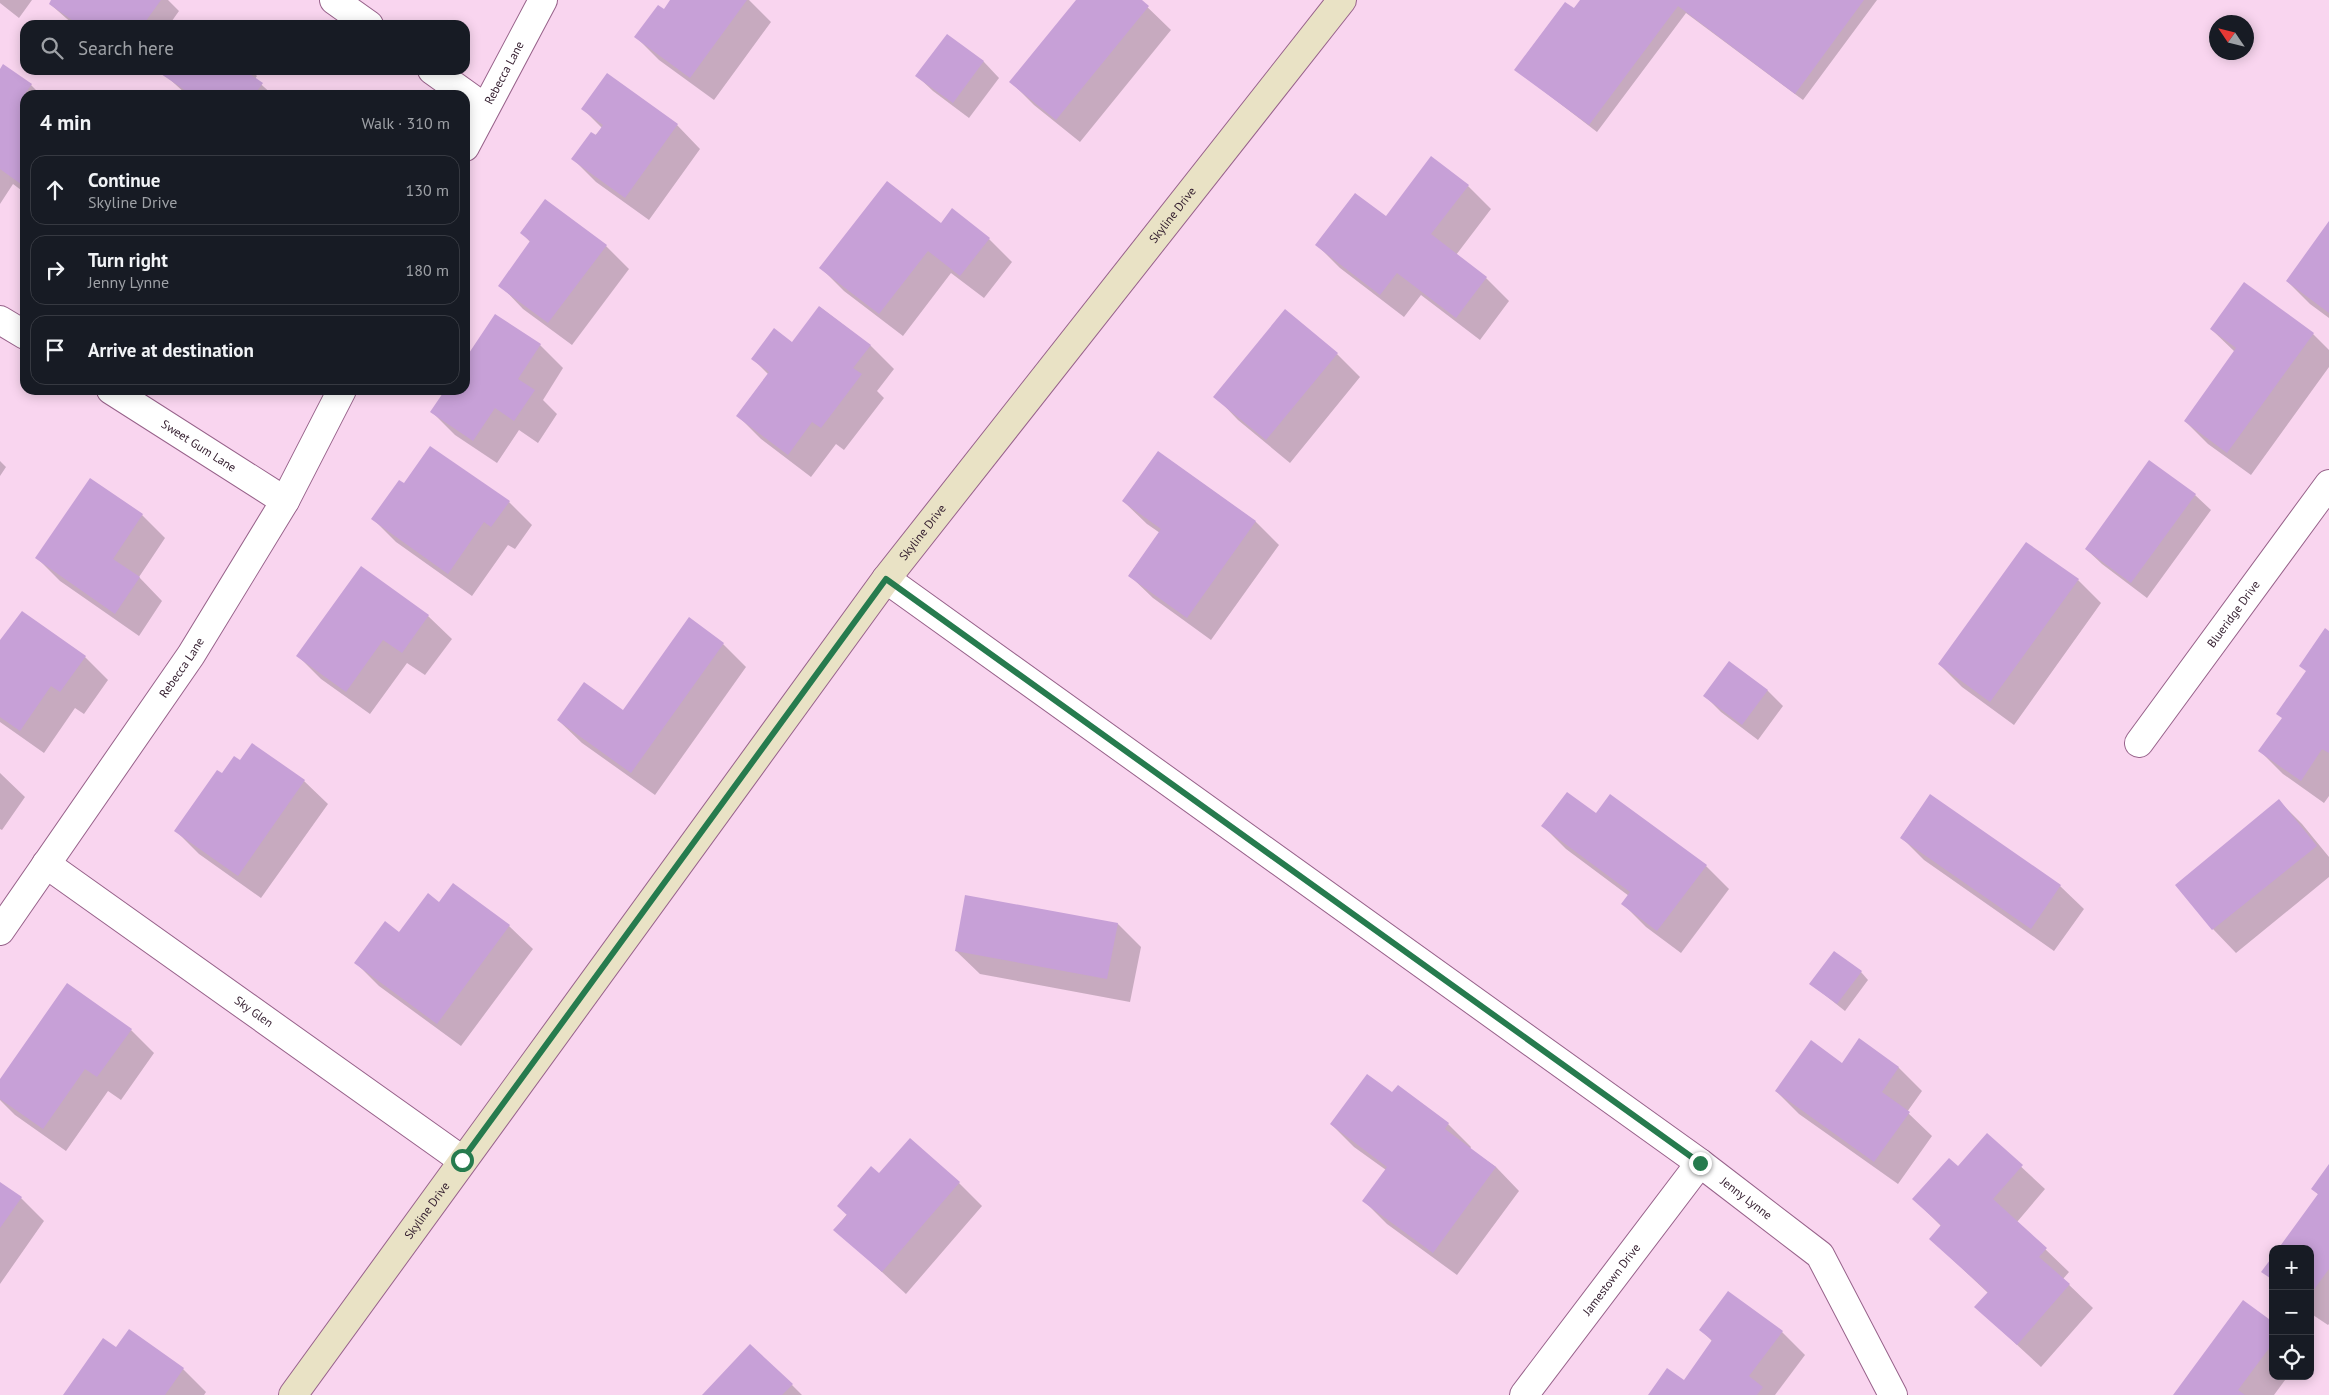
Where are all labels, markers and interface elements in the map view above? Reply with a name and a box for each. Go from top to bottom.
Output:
north arrow [2209,15,2254,60]
search box [20,20,470,75]
icon: search [38,34,66,62]
text: Search here [78,36,174,60]
street label: Rebecca Lane [481,38,527,107]
text: 4 min [40,109,91,136]
text: Walk · 310 m [361,113,450,133]
text: Continue [88,168,160,192]
icon: ahead [41,176,69,204]
text: 130 m [406,180,449,200]
street label: Skyline Drive [1146,184,1199,246]
text: Skyline Drive [88,192,177,212]
text: Turn right [88,248,168,272]
icon: right [41,256,69,284]
text: 180 m [406,260,449,280]
text: Jenny Lynne [88,272,169,292]
icon: arrive [41,336,69,364]
text: Arrive at destination [88,338,254,362]
street label: Sweet Gum Lane [159,416,239,475]
street label: Skyline Drive [896,501,949,563]
street label: Blueridge Drive [2204,577,2263,650]
street label: Rebecca Lane [156,635,207,700]
street label: Sky Glen [232,993,276,1030]
route start [451,1149,474,1172]
route end [1689,1152,1712,1175]
street label: Jenny Lynne [1717,1173,1775,1223]
street label: Skyline Drive [401,1179,452,1242]
street label: Jamestown Drive [1579,1240,1643,1319]
map controls [2269,1245,2314,1380]
button: + [2269,1245,2314,1290]
button: − [2269,1290,2314,1335]
button: locate [2269,1335,2314,1380]

